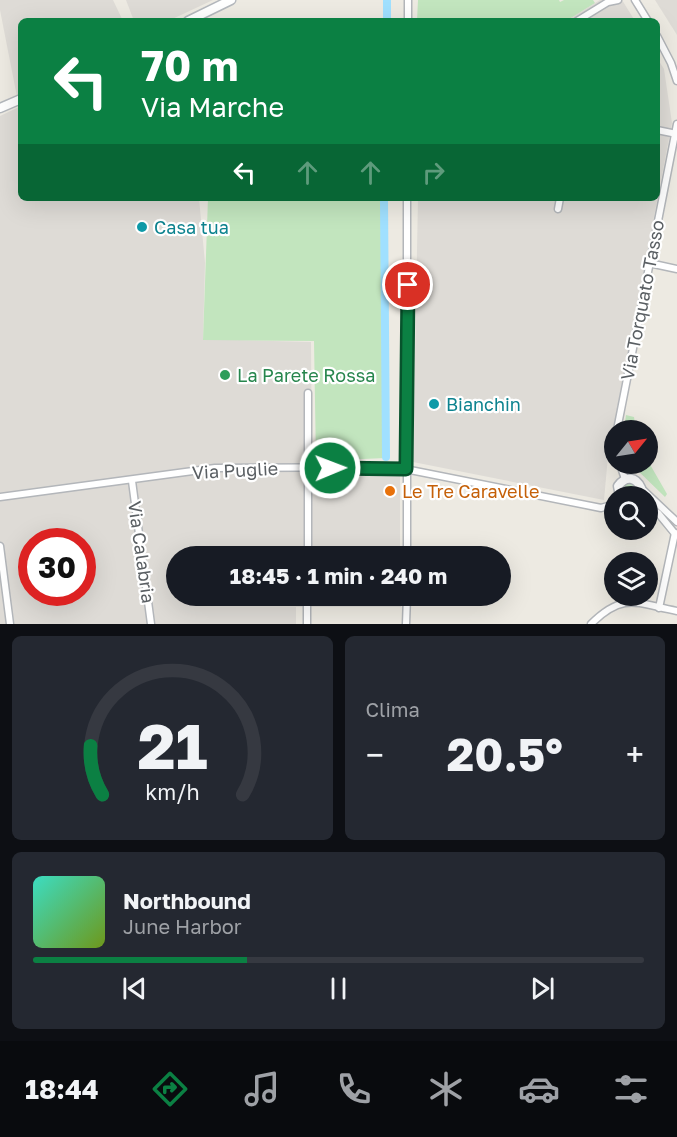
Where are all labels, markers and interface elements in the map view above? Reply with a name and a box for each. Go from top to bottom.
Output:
text: 70 m [141,40,238,90]
icon: left [42,42,120,120]
text: Via Marche [141,91,284,123]
icon: left [228,156,261,189]
icon: ahead [291,156,324,189]
icon: ahead [354,156,387,189]
icon: right [417,156,450,189]
place label: Casa tua [154,216,229,238]
street label: Via Torquato Tasso [616,218,668,382]
marker: Casa tua [135,220,149,234]
pin [382,259,433,310]
icon: arrive [391,268,424,301]
place label: La Parete Rossa [237,364,375,386]
marker: La Parete Rossa [218,368,232,382]
place label: Bianchin [446,393,521,415]
marker: Bianchin [427,397,441,411]
north arrow [604,420,658,474]
map controls [604,420,658,606]
position arrow [298,436,362,500]
street label: Via Puglie [191,457,279,483]
place label: Le Tre Caravelle [402,480,539,502]
marker: Le Tre Caravelle [383,484,397,498]
button: search [604,486,658,540]
street label: Via Calabria [124,499,160,605]
speed limit sign: 30 [18,528,96,606]
button: layers [604,552,658,606]
text: 18:45 · 1 min · 240 m [230,562,447,589]
text: Clima [366,697,420,721]
text: 21 [137,708,207,783]
text: 20.5° [447,727,563,781]
text: − [366,735,384,774]
text: + [626,735,644,774]
text: km/h [145,779,200,805]
text: Northbound [123,887,251,914]
text: June Harbor [123,914,242,938]
icon: previous [118,972,151,1005]
icon: pause [322,972,355,1005]
icon: next [526,972,559,1005]
icon: directions [149,1068,191,1110]
icon: music [241,1068,283,1110]
icon: phone [333,1068,375,1110]
icon: climate [425,1068,467,1110]
icon: car [518,1068,560,1110]
icon: filters [610,1068,652,1110]
text: 18:44 [25,1073,99,1105]

